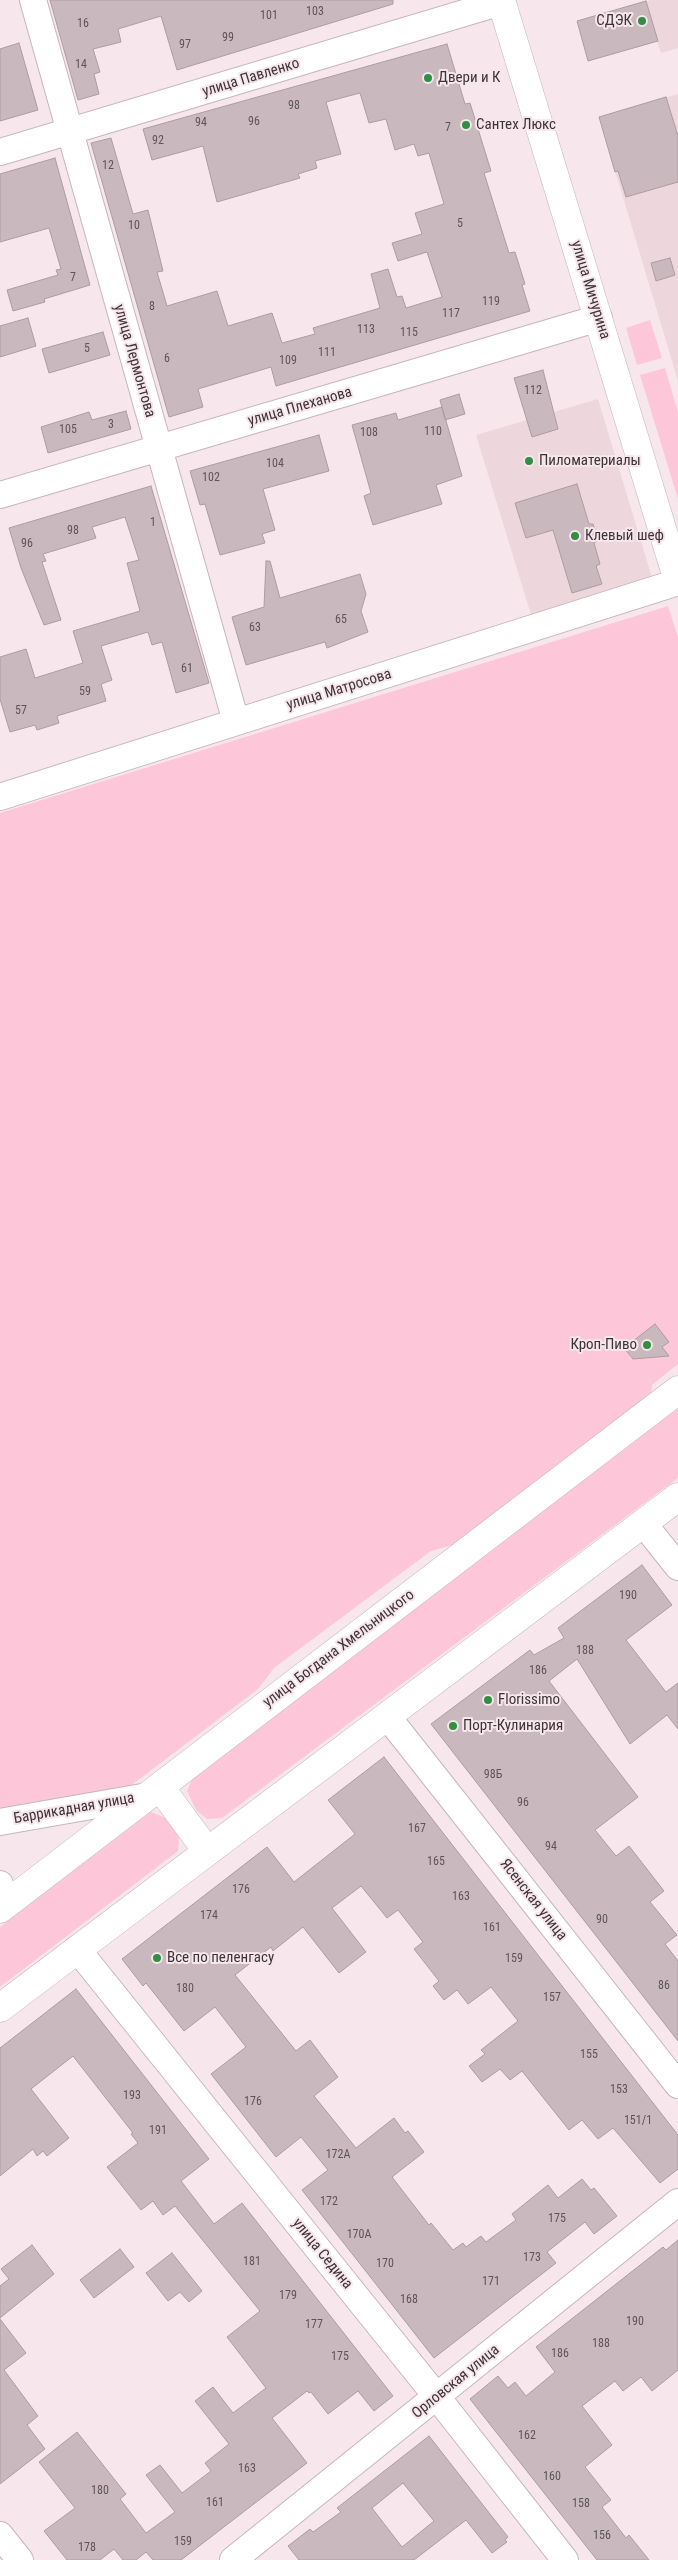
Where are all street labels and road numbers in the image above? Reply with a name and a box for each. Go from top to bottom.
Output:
street label: улица Павленко [200,55,302,101]
street label: улица Мичурина [566,239,614,341]
street label: улица Лермонтова [109,302,159,420]
street label: улица Плеханова [246,384,354,430]
street label: улица Матросова [284,666,394,714]
street label: улица Богдана Хмельницкого [260,1586,418,1712]
street label: Баррикадная улица [12,1790,136,1828]
street label: Ясенская улица [496,1856,570,1944]
street label: улица Седина [288,2215,356,2293]
street label: Орловская улица [409,2341,503,2423]

